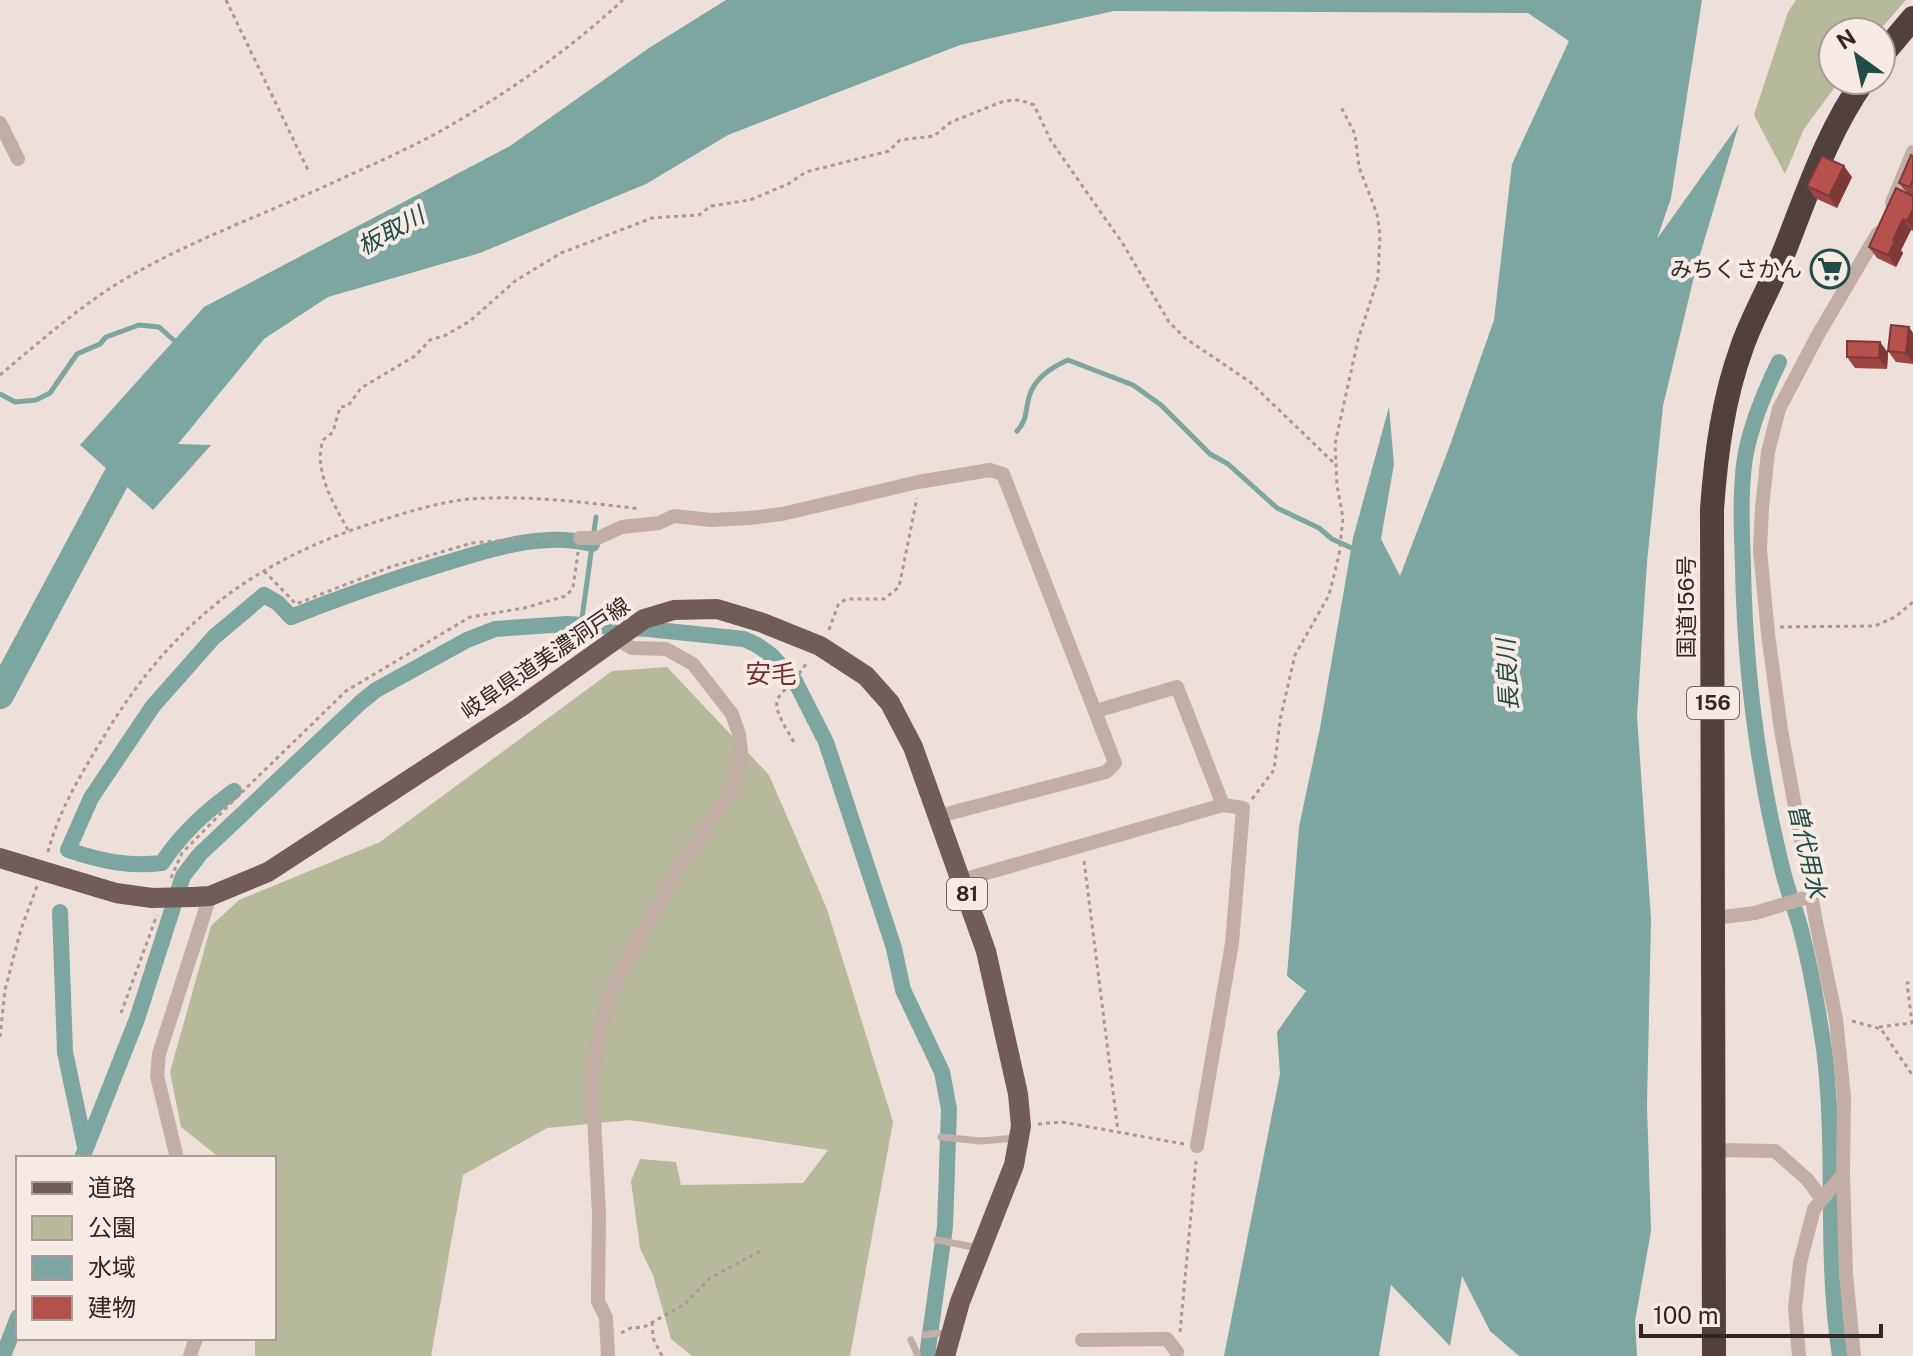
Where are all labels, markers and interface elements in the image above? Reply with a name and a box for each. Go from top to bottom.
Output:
north arrow [1817,16,1897,96]
text: N [1832,24,1860,55]
water label: 板取川 [352,199,431,260]
supermarket icon: みちくさかん [1809,248,1851,290]
place label: みちくさかん [1670,256,1802,282]
street label: 国道156号 [1673,556,1699,658]
street label: 岐阜県道美濃洞戸線 [456,592,634,724]
water label: 長良川 [1491,635,1523,712]
district label: 安毛 [745,658,797,689]
road number: 156 [1687,687,1739,719]
water label: 曽代用水 [1784,801,1833,904]
road number: 81 [947,878,987,910]
legend [16,1156,276,1340]
text: 道路 [88,1173,136,1201]
text: 公園 [88,1213,136,1241]
text: 水域 [88,1253,136,1281]
scale bar [1641,1288,1881,1338]
text: 建物 [88,1293,136,1321]
text: 100 m [1653,1301,1719,1329]

